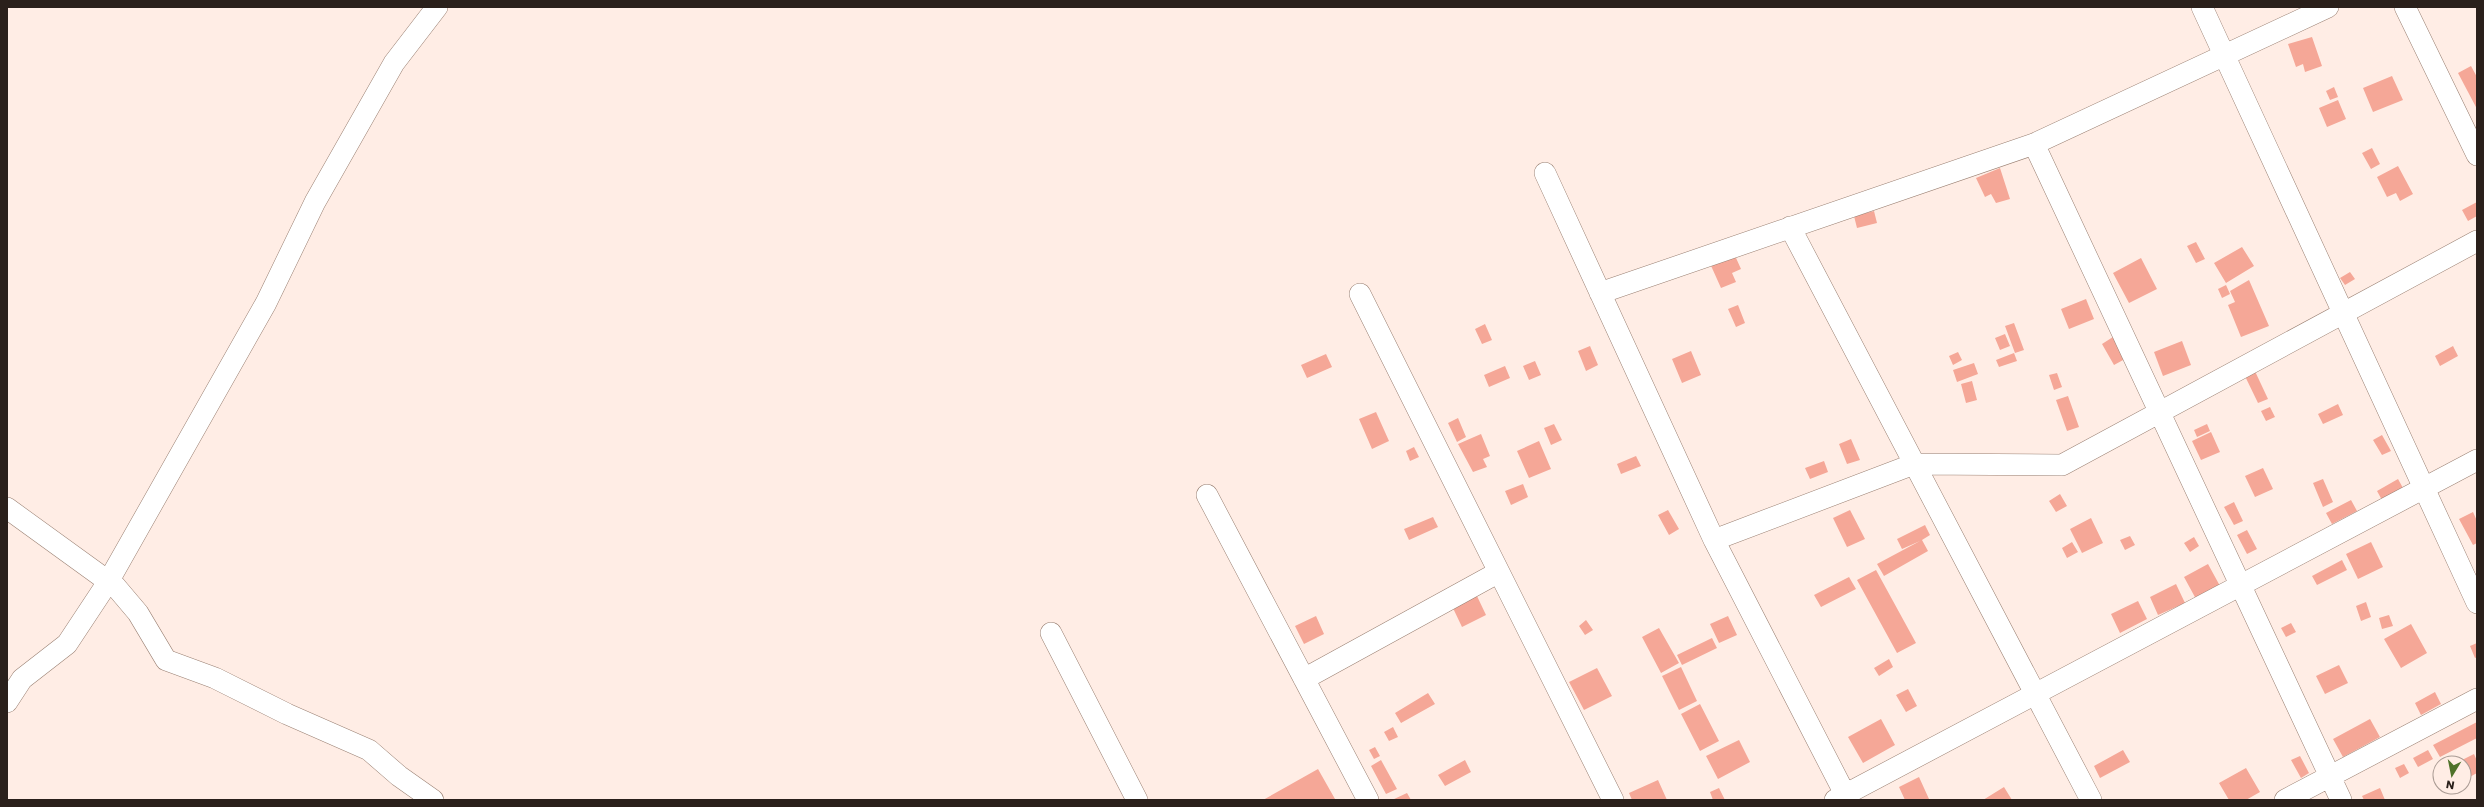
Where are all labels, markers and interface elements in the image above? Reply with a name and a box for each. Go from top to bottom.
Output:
north arrow [2432,755,2472,795]
text: N [2445,776,2456,793]

